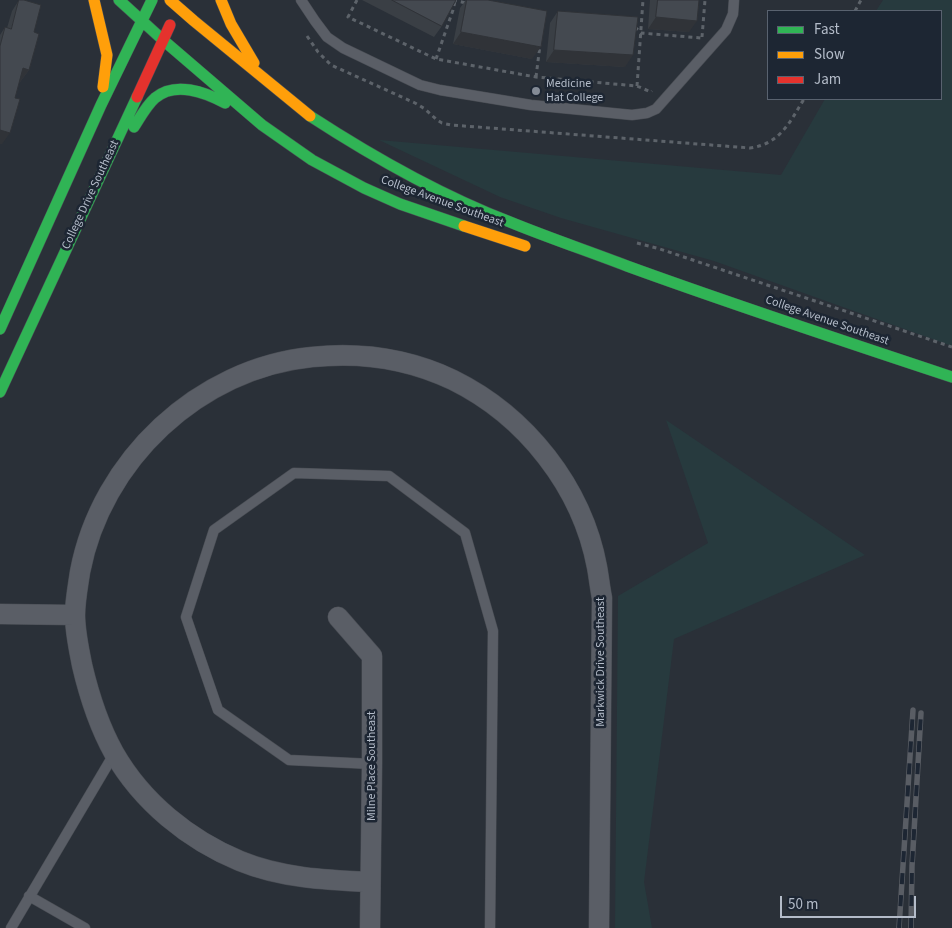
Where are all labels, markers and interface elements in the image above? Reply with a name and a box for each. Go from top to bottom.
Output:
legend [767,10,942,100]
text: Fast [814,19,840,40]
text: Slow [814,44,845,65]
text: Jam [814,69,841,90]
place label: Medicine Hat College [546,77,603,105]
marker: Medicine Hat College [530,85,542,97]
street label: College Drive Southeast [59,138,123,252]
street label: College Avenue Southeast [379,173,505,231]
street label: College Avenue Southeast [763,293,891,349]
street label: Markwick Drive Southeast [594,597,608,727]
street label: Milne Place Southeast [365,711,379,821]
scale bar [782,886,918,918]
text: 50 m [788,894,818,915]

